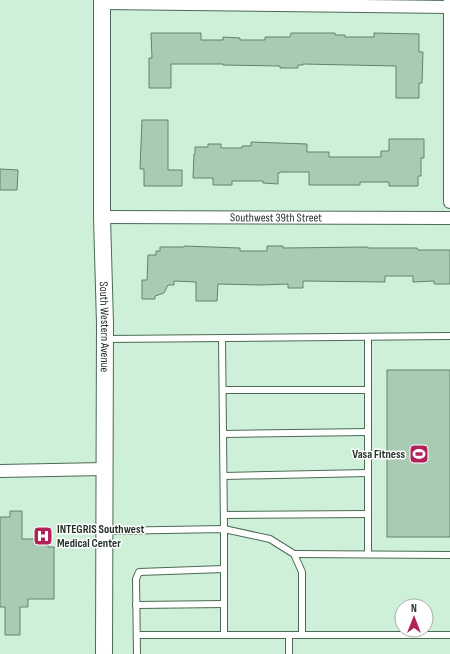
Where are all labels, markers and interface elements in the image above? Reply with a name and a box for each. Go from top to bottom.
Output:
street label: Southwest 39th Street [230,210,322,225]
street label: South Western Avenue [96,281,113,373]
sports icon: Vasa Fitness [408,443,430,465]
place label: Vasa Fitness [352,447,405,462]
place label: INTEGRIS Southwest Medical Center [57,522,145,551]
hospital icon: INTEGRIS Southwest Medical Center [32,525,54,547]
north arrow [394,598,434,638]
text: N [411,602,417,615]

